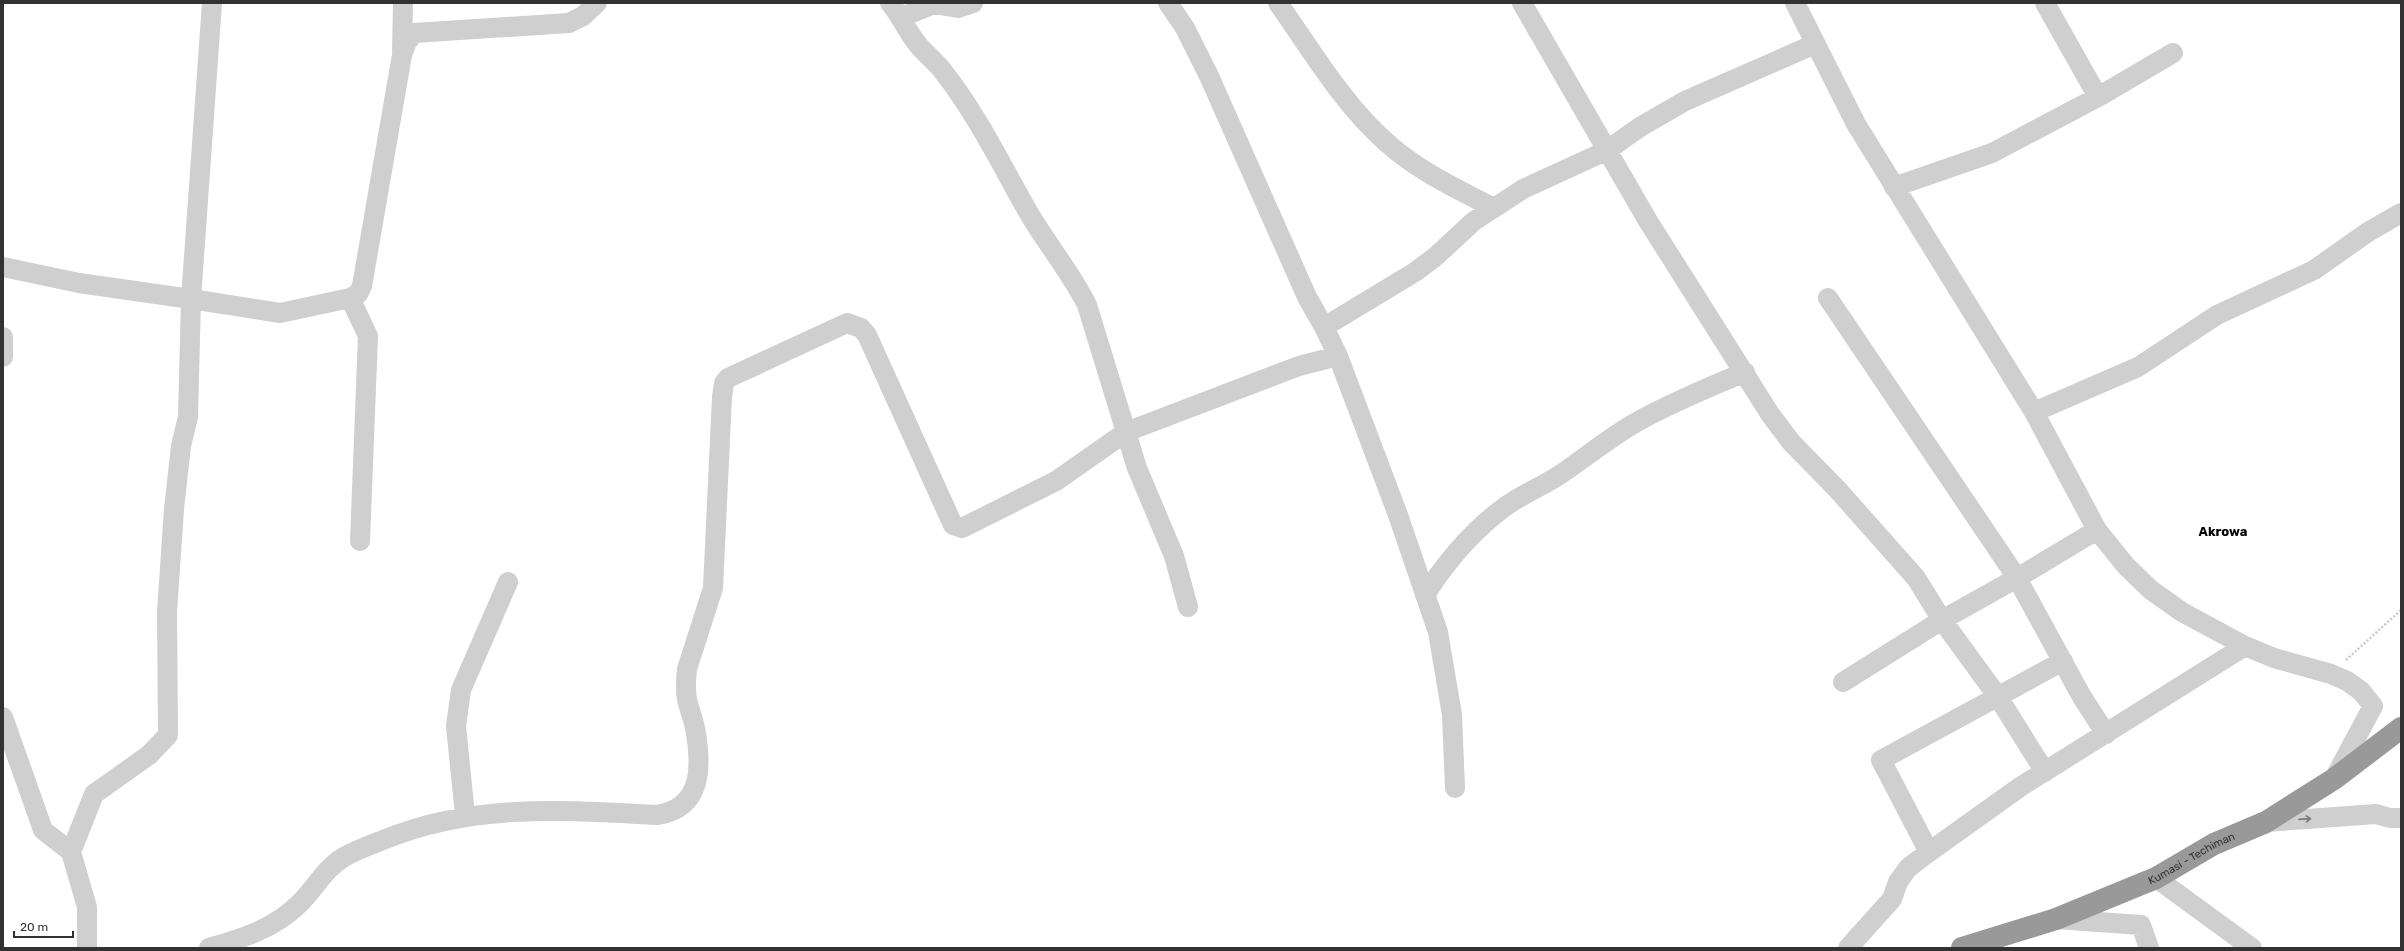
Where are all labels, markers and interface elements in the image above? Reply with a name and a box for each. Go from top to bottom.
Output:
district label: Akrowa [2199,524,2247,539]
one-way arrow [2298,816,2311,823]
street label: Kumasi - Techiman [2146,829,2237,887]
scale bar [14,913,73,939]
text: 20 m [20,920,48,934]

